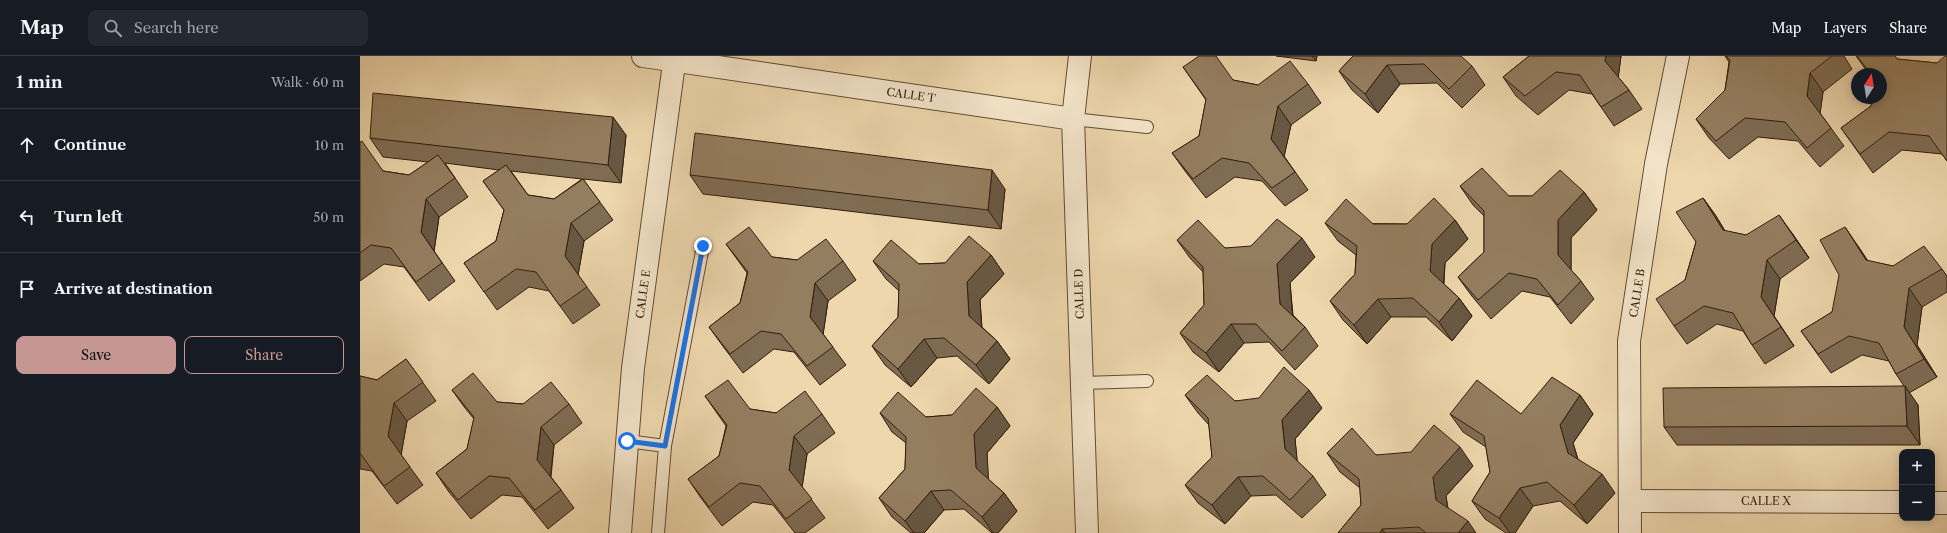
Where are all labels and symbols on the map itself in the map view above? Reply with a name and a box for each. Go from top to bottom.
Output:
north arrow [1851,68,1887,104]
street label: CALLE T [886,85,937,105]
route end [694,237,712,255]
street label: CALLE B [1626,267,1648,318]
street label: CALLE E [633,268,653,319]
street label: CALLE D [1071,268,1087,319]
route start [618,432,636,450]
street label: CALLE X [1741,494,1791,508]

